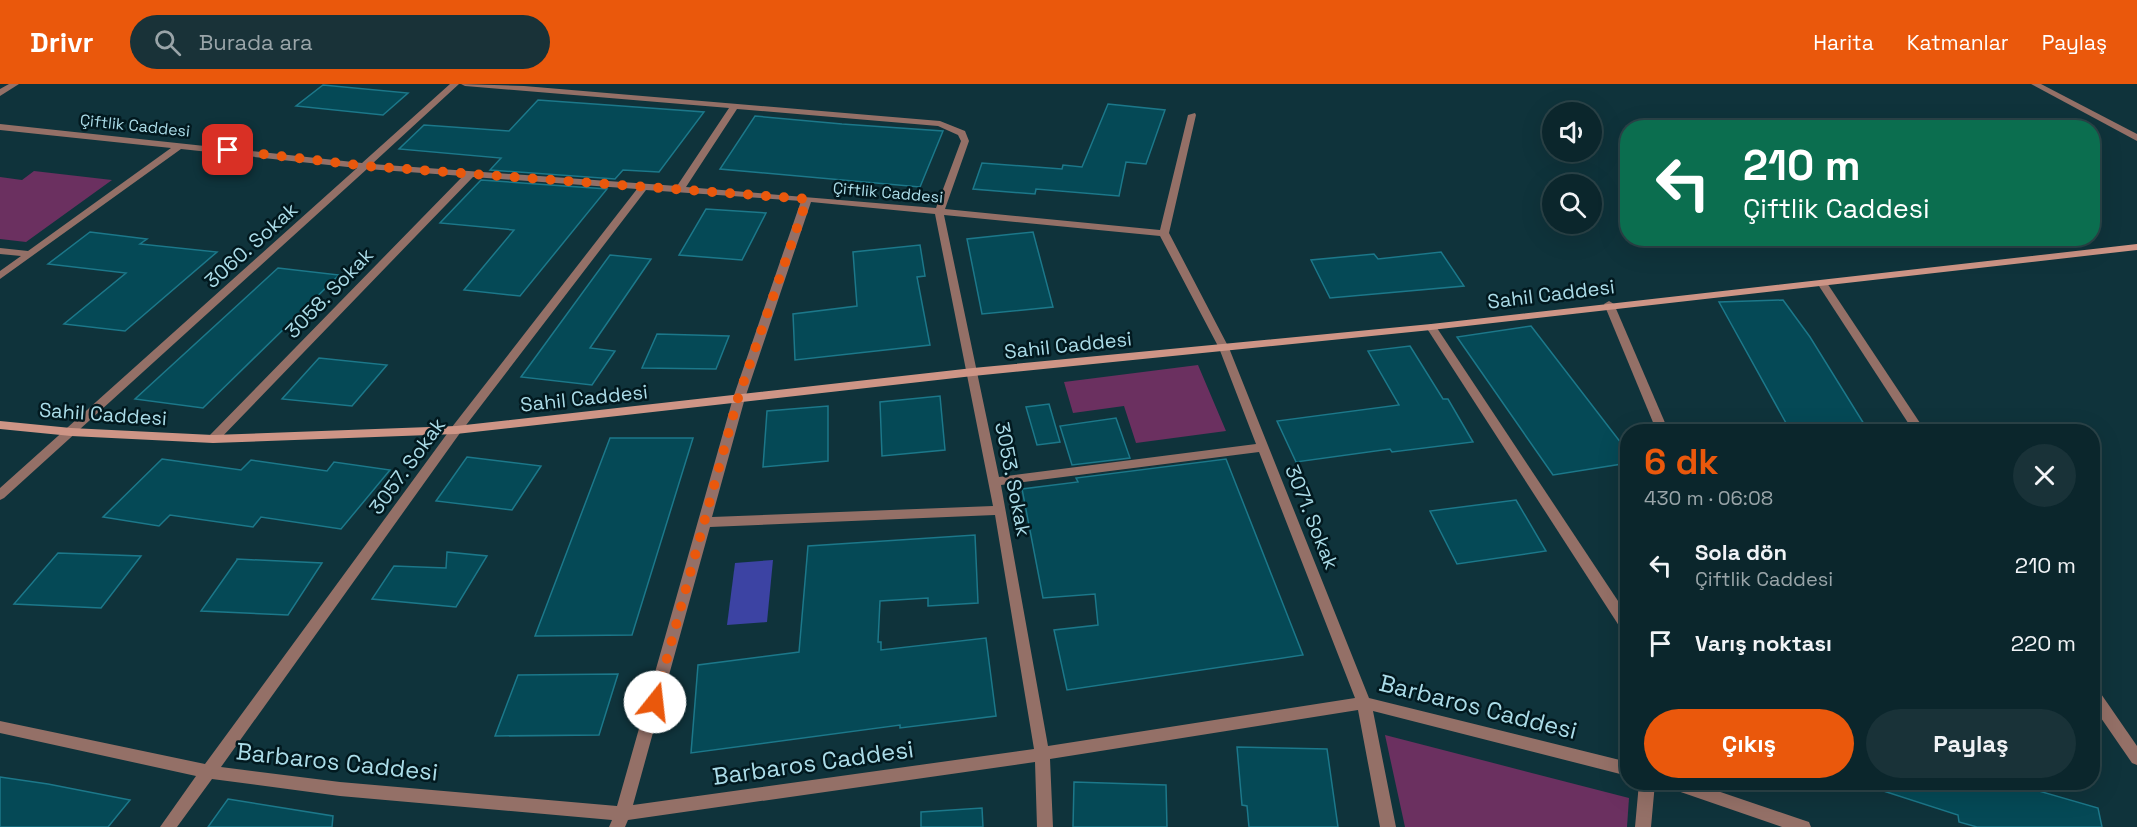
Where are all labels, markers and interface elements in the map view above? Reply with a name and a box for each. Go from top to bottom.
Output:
search box [130,15,550,69]
text: Drivr [30,24,94,60]
icon: search [151,26,184,59]
text: Burada ara [199,28,313,56]
text: Harita [1813,29,1874,56]
text: Katmanlar [1907,29,2009,56]
text: Paylaş [2042,29,2107,56]
map controls [1542,102,1602,234]
button: sound [1542,102,1602,162]
street label: Çiftlik Caddesi [79,109,191,142]
pin [202,124,253,175]
icon: arrive [211,133,244,166]
text: 210 m [1743,139,1861,192]
icon: left [1644,144,1722,222]
button: search [1542,174,1602,234]
street label: Çiftlik Caddesi [832,177,944,208]
text: Çiftlik Caddesi [1743,191,1930,226]
street label: 3060. Sokak [199,196,303,294]
street label: 3058. Sokak [279,242,379,344]
street label: Sahil Caddesi [1486,273,1616,315]
street label: Sahil Caddesi [1003,325,1133,365]
street label: Sahil Caddesi [519,378,649,418]
street label: Sahil Caddesi [38,397,168,431]
street label: 3057. Sokak [363,412,451,520]
street label: 3053. Sokak [989,420,1037,539]
text: 6 dk [1644,439,1719,485]
button: close [2013,444,2076,507]
street label: 3071. Sokak [1279,461,1345,574]
text: 430 m · 06:08 [1644,485,1773,511]
text: Sola dön [1695,538,1787,566]
icon: left [1644,549,1677,582]
text: 210 m [2015,551,2076,579]
text: Çiftlik Caddesi [1695,566,1833,592]
icon: arrive [1644,627,1677,660]
text: Varış noktası [1695,629,1832,657]
text: 220 m [2011,629,2076,657]
street label: Barbaros Caddesi [1376,667,1580,746]
position arrow [623,670,687,734]
button: Çıkış [1644,709,1854,778]
button: Paylaş [1866,709,2076,778]
street label: Barbaros Caddesi [710,733,915,792]
street label: Barbaros Caddesi [235,735,439,788]

